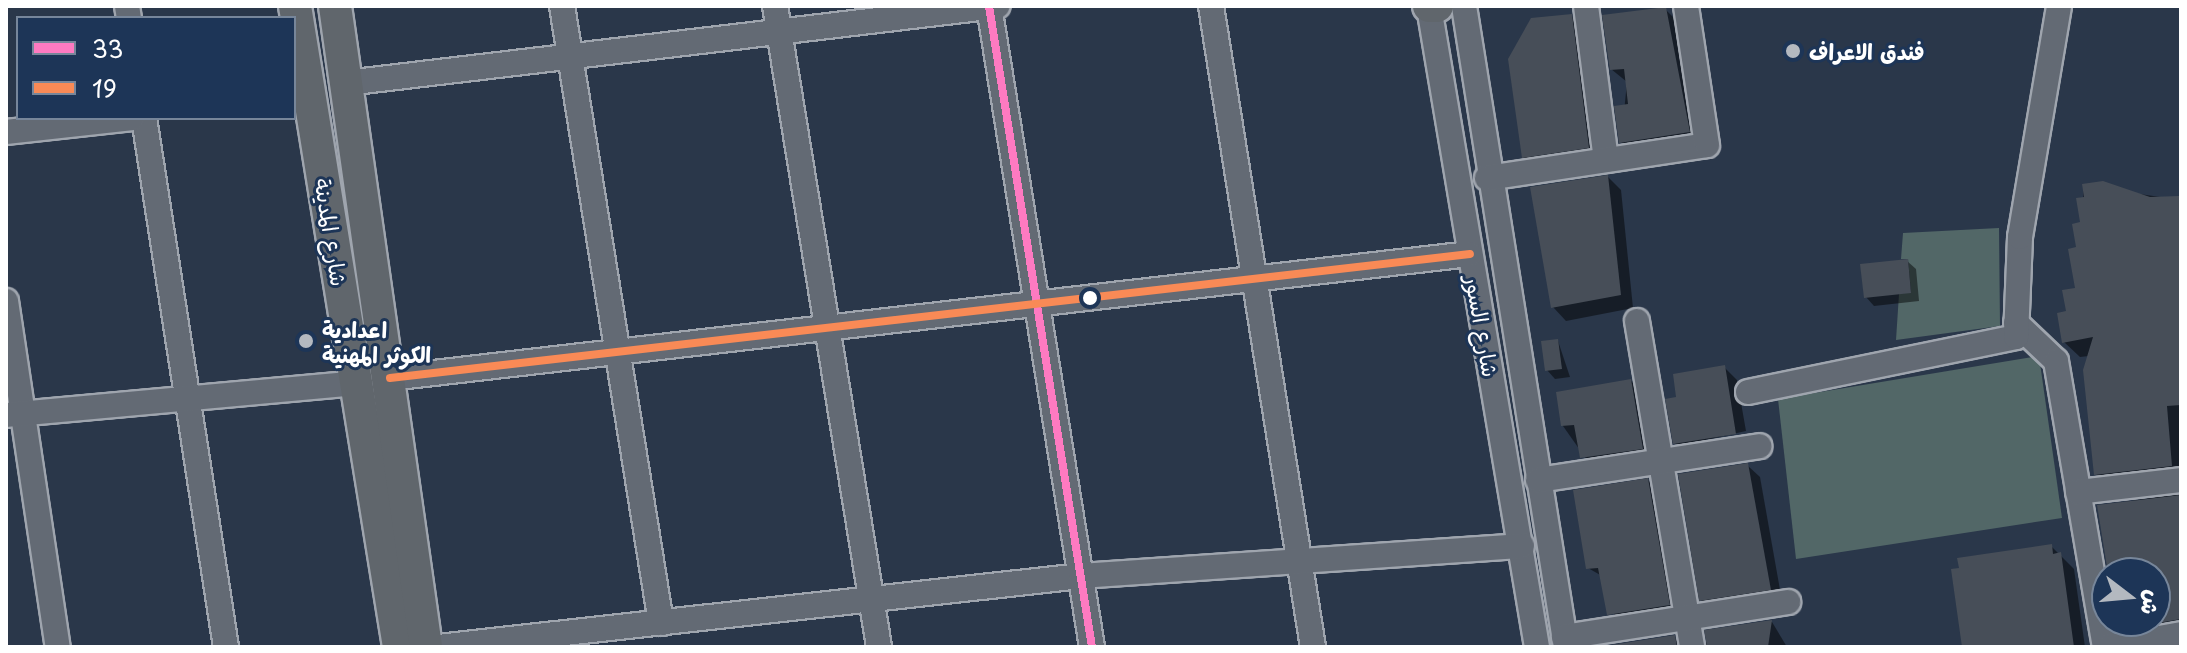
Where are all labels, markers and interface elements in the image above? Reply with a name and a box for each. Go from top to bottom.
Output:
legend [16,16,296,120]
text: 33 [92,30,124,66]
place label: فندق الاعراف [1809,38,1924,64]
marker: فندق الاعراف [1784,42,1802,60]
text: 19 [92,70,117,106]
street label: شارع المدينة [310,176,354,288]
street label: شارع السور [1461,273,1505,379]
unlabelled marker [1082,290,1098,306]
place label: اعدادية الكوثر المهنية [322,315,431,366]
marker: اعدادية الكوثر المهنية [297,332,315,350]
north arrow [2091,557,2171,637]
text: ش [2133,587,2172,619]

